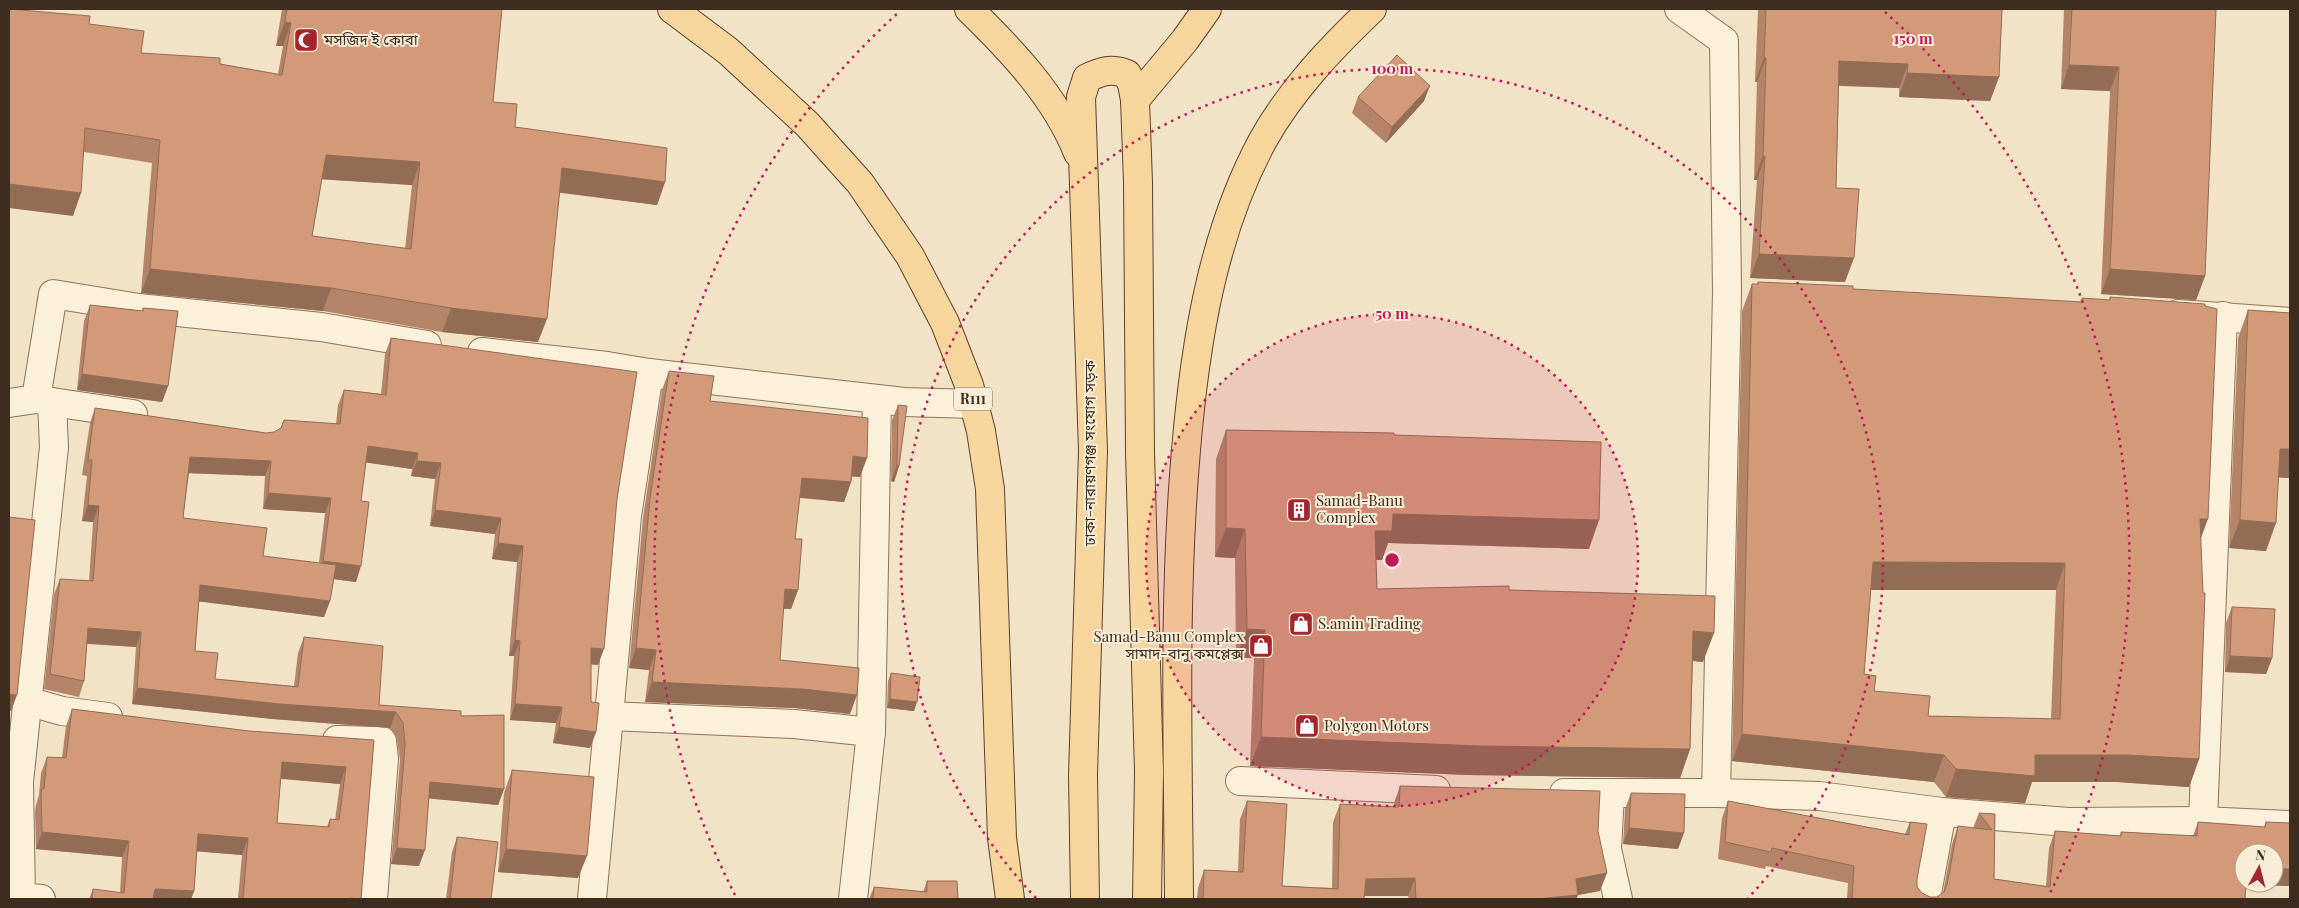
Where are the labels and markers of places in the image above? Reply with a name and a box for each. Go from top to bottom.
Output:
mosque icon: মসজিদ ই কোবা [293,27,319,53]
place label: মসজিদ ই কোবা [323,29,419,49]
place label: Samad-Banu Complex [1316,490,1403,527]
building icon: Samad-Banu Complex [1286,497,1312,523]
centre of rings [1383,551,1401,569]
shop icon: S.amin Trading [1288,611,1314,637]
place label: S.amin Trading [1318,613,1421,633]
place label: Samad-Banu Complex সামাদ-বানু কমপ্লেক্স [1094,626,1245,663]
shop icon: Samad-Banu Complex সামাদ-বানু কমপ্লেক্স [1248,633,1274,659]
shop icon: Polygon Motors [1294,713,1320,739]
place label: Polygon Motors [1324,715,1429,735]

